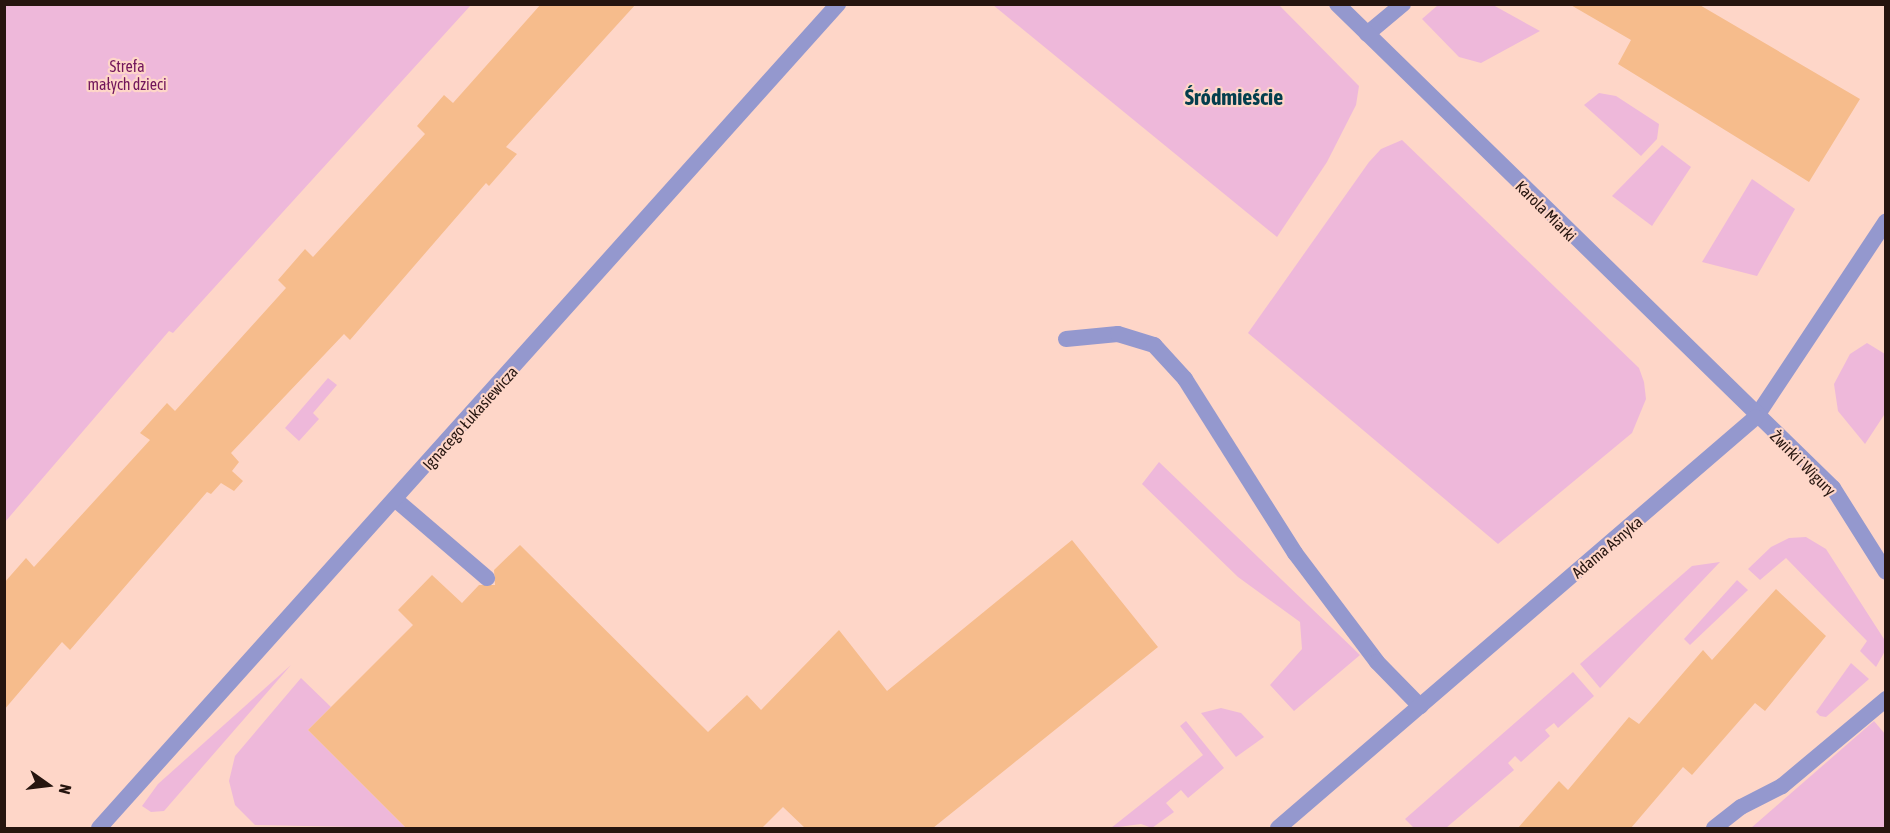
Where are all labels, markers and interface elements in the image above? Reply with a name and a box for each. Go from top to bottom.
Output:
park label: Strefa małych dzieci [87,56,167,94]
district label: Śródmieście [1185,85,1283,111]
street label: Karola Miarki [1512,177,1580,245]
street label: Ignacego Łukasiewicza [418,362,522,474]
street label: Żwirki i Wigury [1766,426,1840,500]
street label: Adama Asnyka [1568,512,1646,582]
north arrow [18,755,78,815]
text: N [56,783,75,796]

